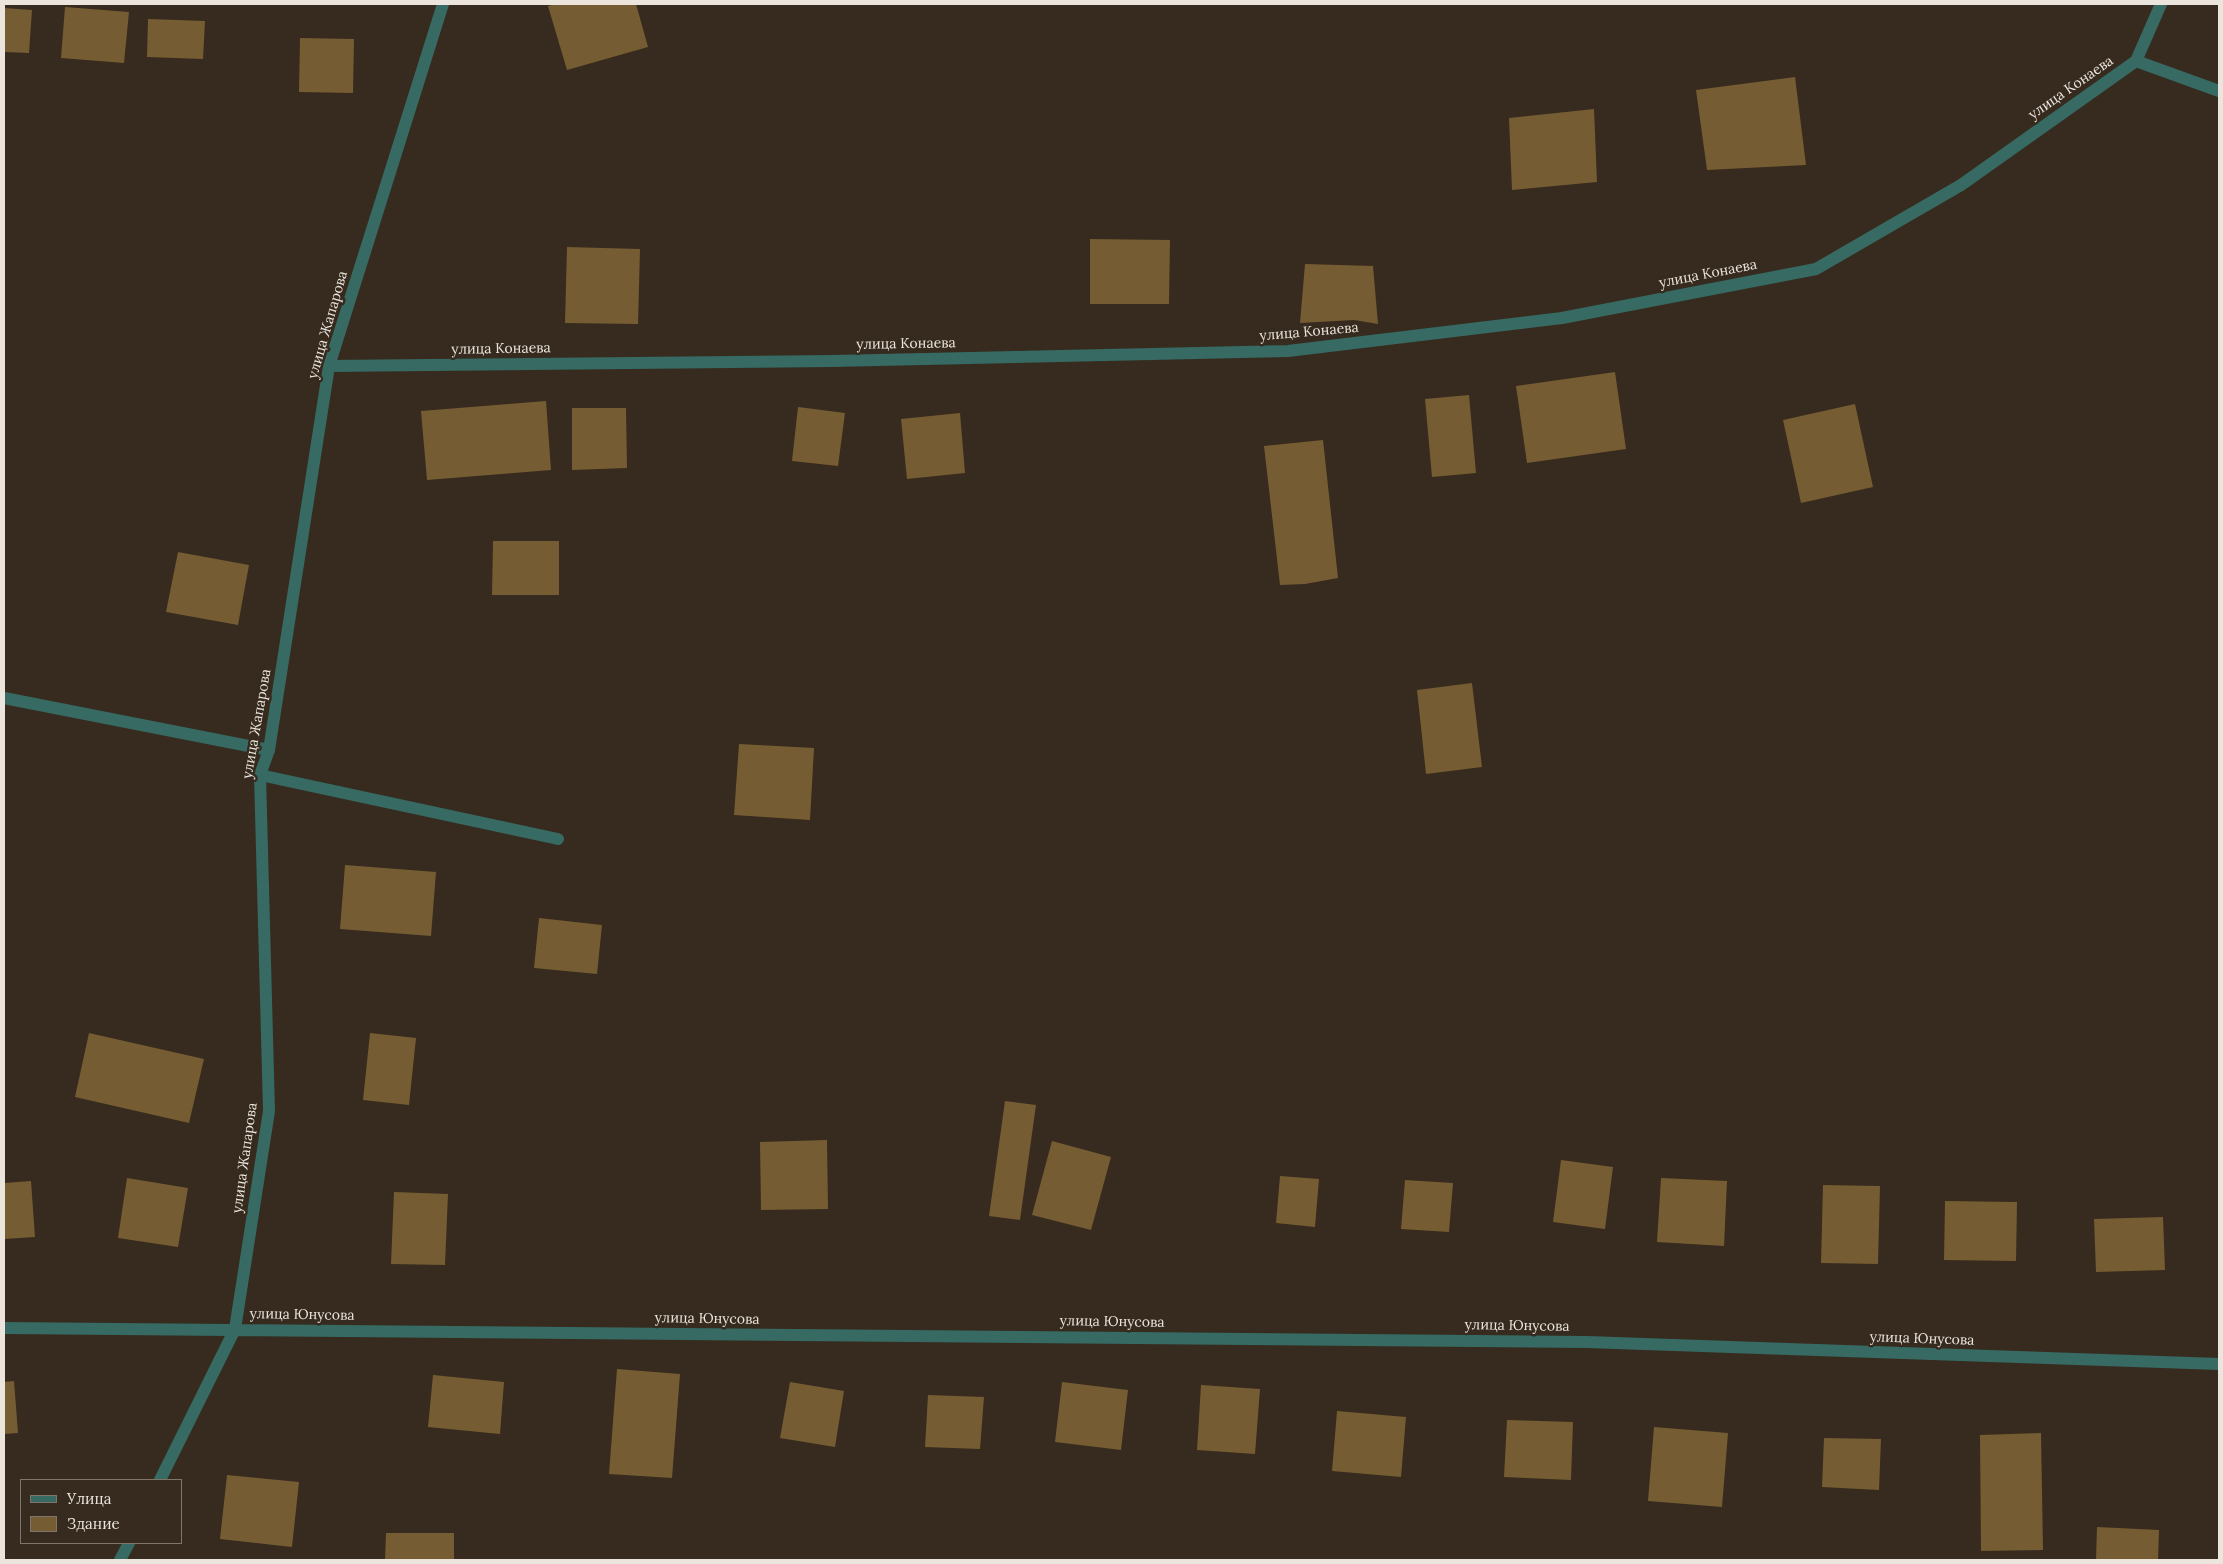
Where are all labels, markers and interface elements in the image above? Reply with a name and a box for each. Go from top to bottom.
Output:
street label: улица Конаева [2025,53,2117,123]
street label: улица Конаева [1658,256,1758,292]
street label: улица Жапарова [305,269,351,381]
street label: улица Конаева [1259,319,1359,345]
street label: улица Конаева [856,335,956,353]
street label: улица Конаева [451,340,551,358]
street label: улица Жапарова [239,668,275,780]
street label: улица Жапарова [229,1102,261,1214]
street label: улица Юнусова [249,1306,355,1324]
street label: улица Юнусова [654,1310,760,1328]
street label: улица Юнусова [1059,1313,1165,1331]
street label: улица Юнусова [1464,1317,1570,1335]
street label: улица Юнусова [1869,1329,1975,1349]
legend [20,1479,182,1544]
text: Улица [67,1489,111,1508]
text: Здание [67,1514,120,1533]

